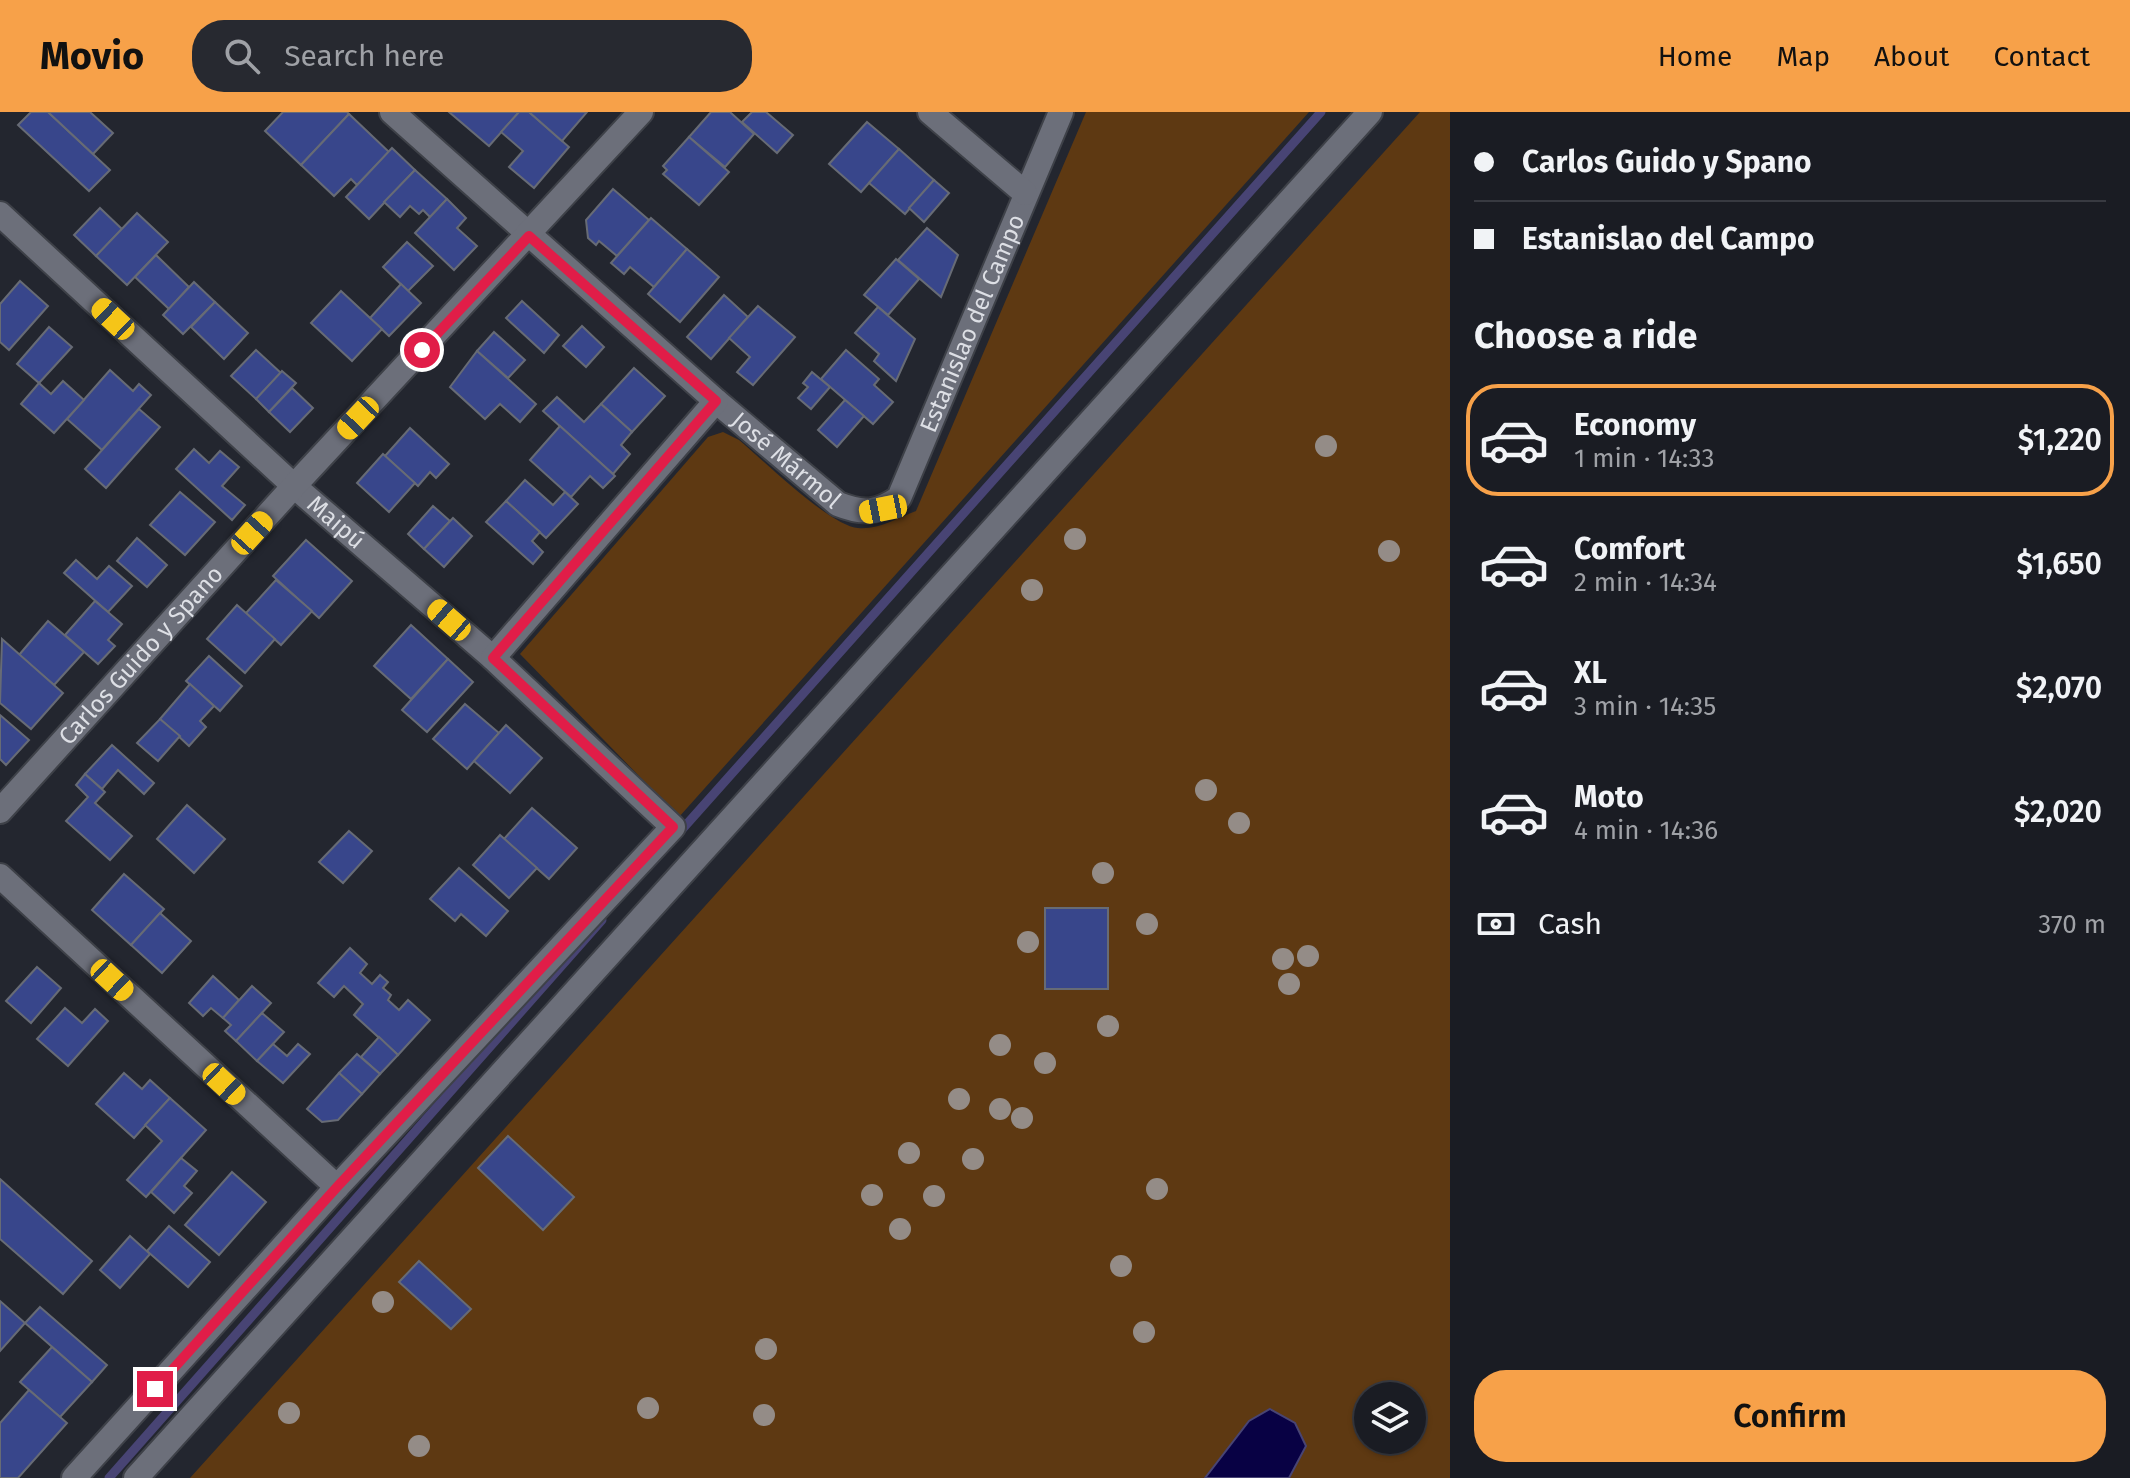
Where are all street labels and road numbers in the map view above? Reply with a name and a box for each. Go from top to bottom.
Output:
street label: Estanislao del Campo [914,210,1030,437]
street label: José Mármol [726,406,847,514]
street label: Maipú [302,490,370,555]
street label: Carlos Guido y Spano [53,560,229,750]

